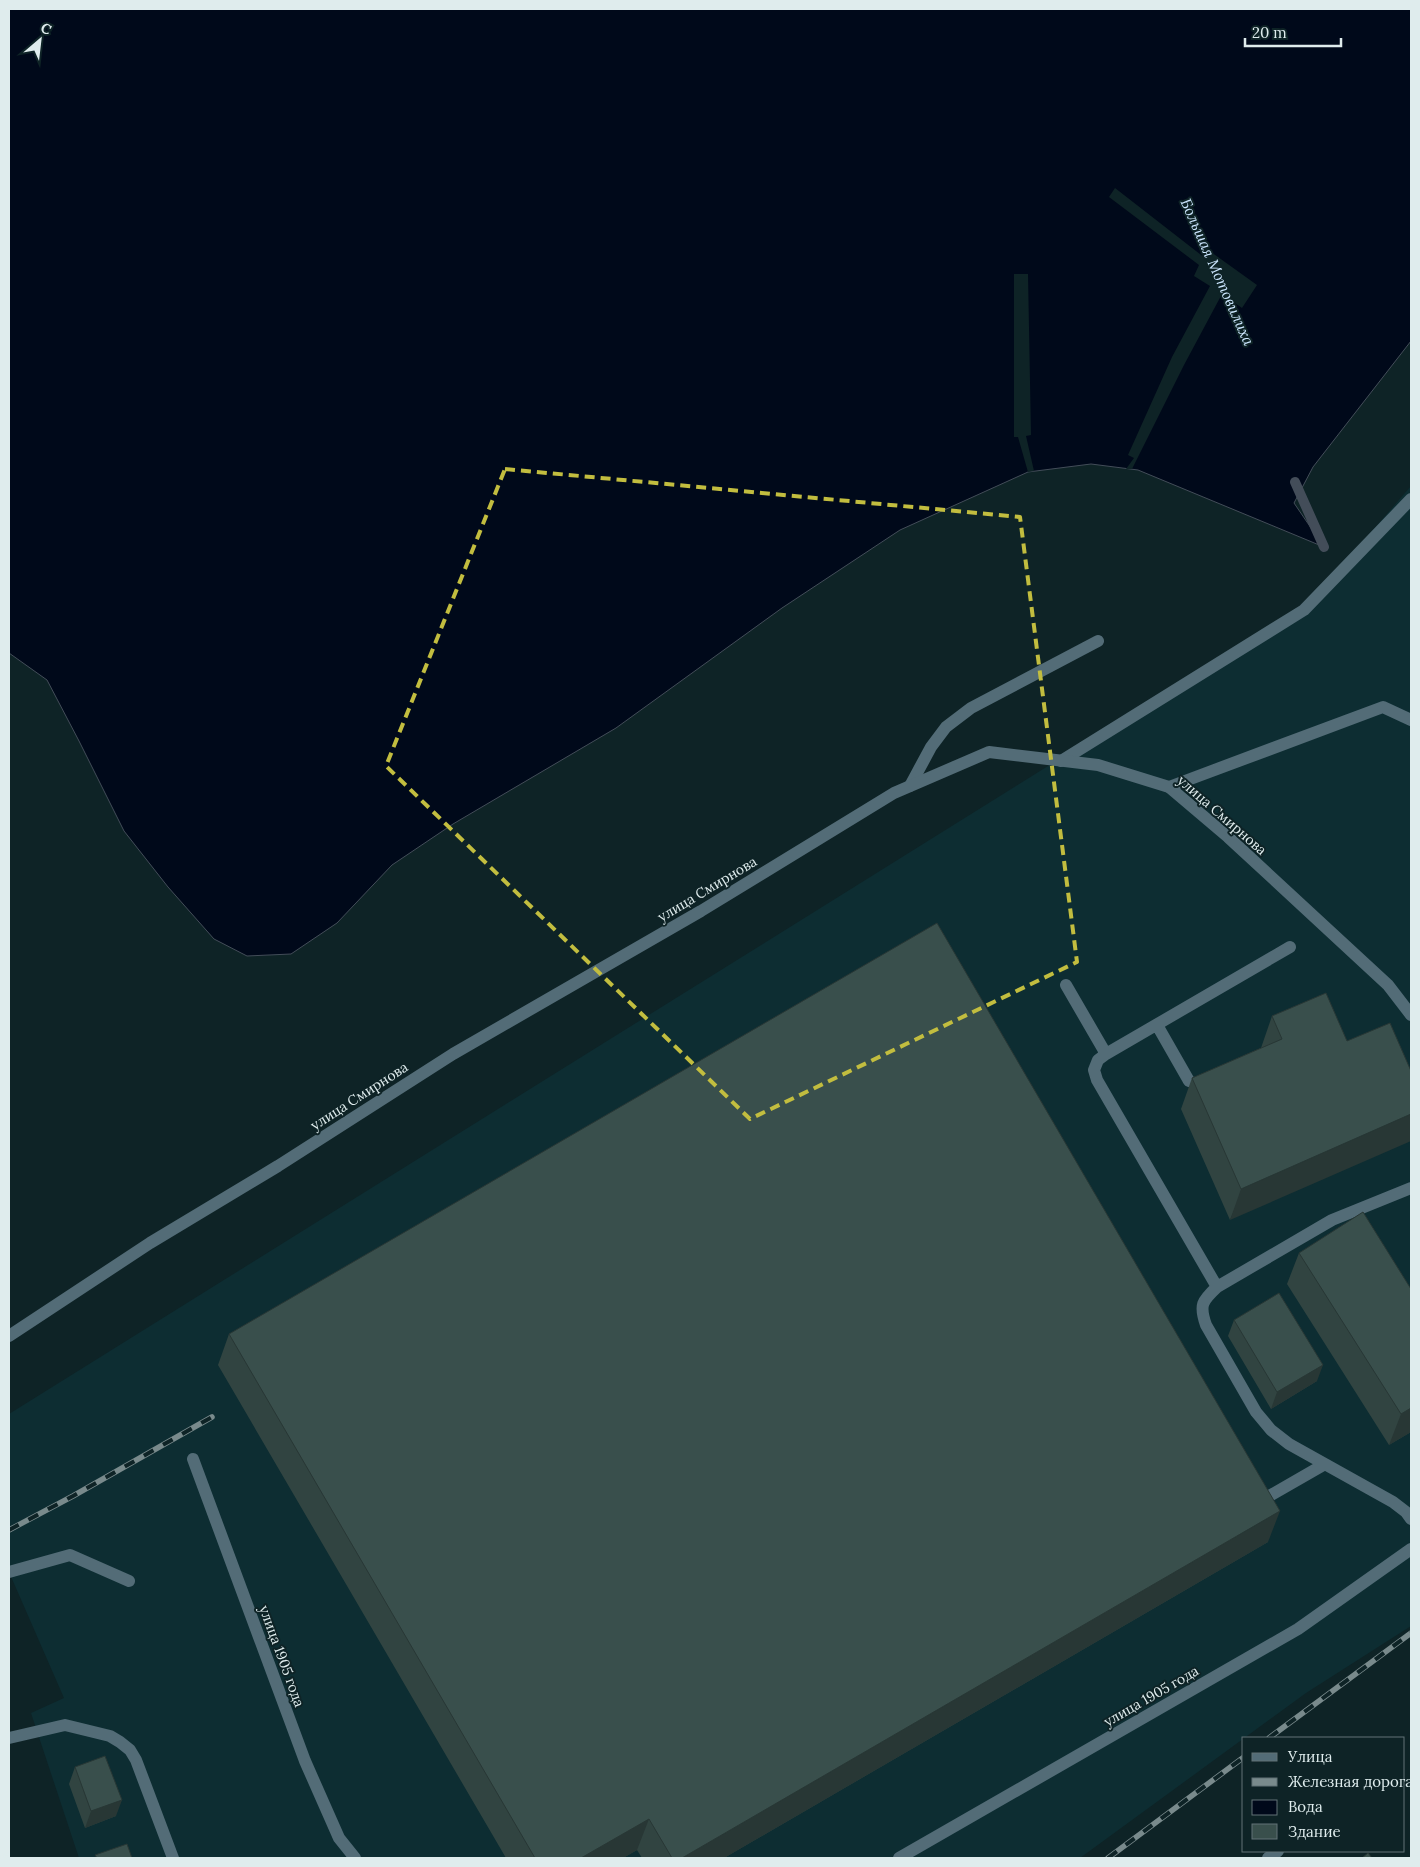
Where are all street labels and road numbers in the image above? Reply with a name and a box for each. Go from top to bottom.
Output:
street label: улица Смирнова [1174,771,1270,859]
street label: улица Смирнова [654,852,760,926]
street label: улица Смирнова [307,1058,411,1134]
street label: улица 1905 года [255,1603,309,1709]
street label: улица 1905 года [1100,1661,1202,1731]

